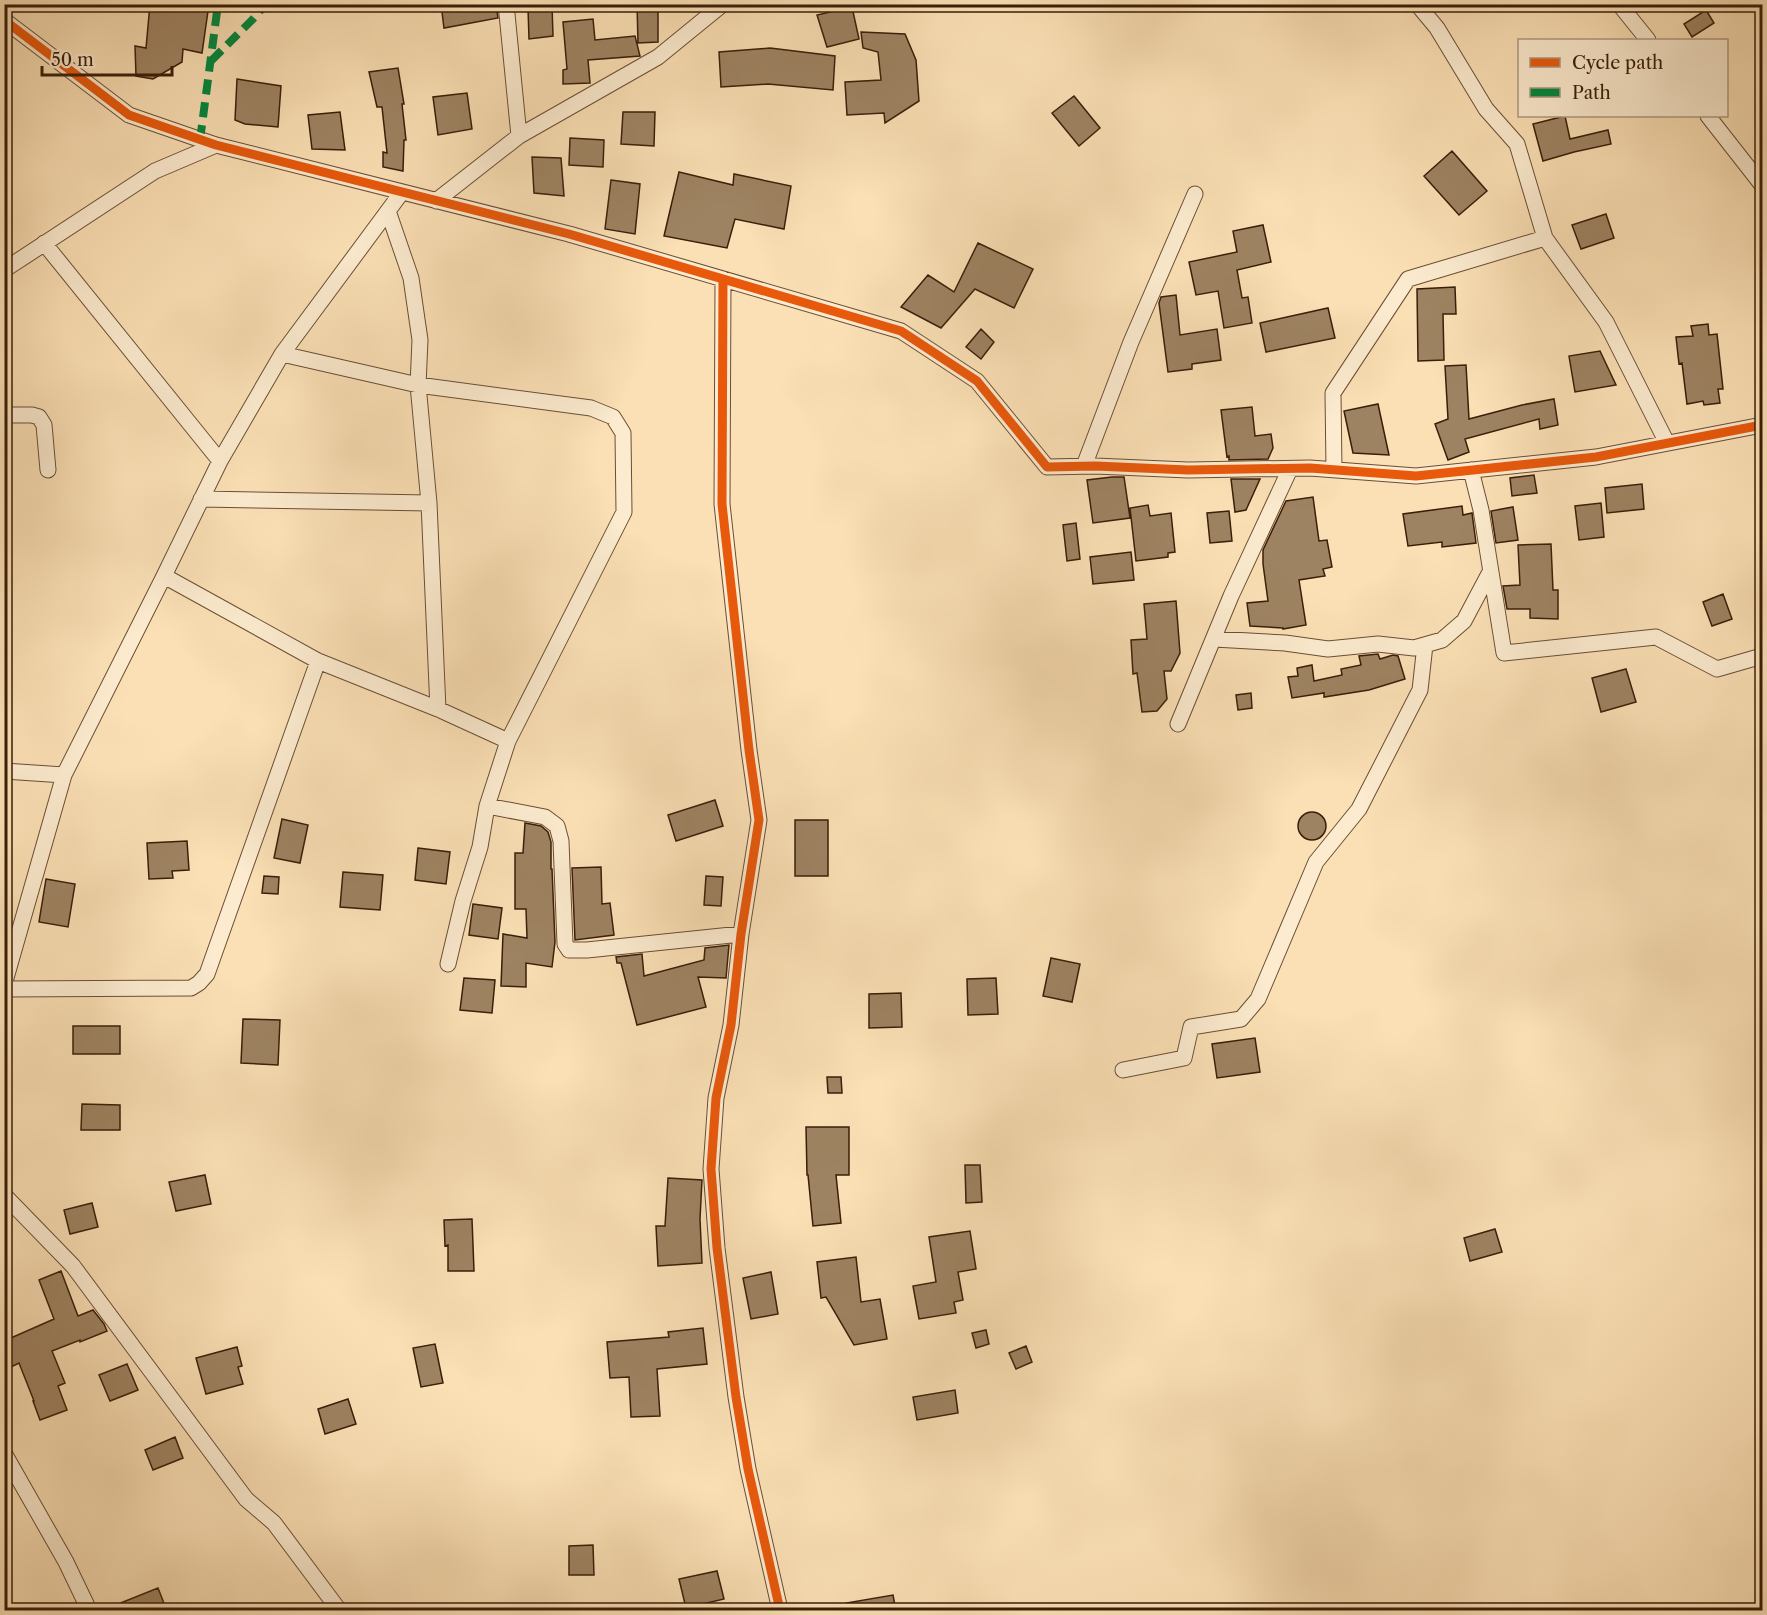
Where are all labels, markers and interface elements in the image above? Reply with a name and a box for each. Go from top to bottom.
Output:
scale bar [42,39,172,77]
legend [1518,39,1728,117]
text: 50 m [51,49,94,71]
text: Cycle path [1572,52,1663,74]
text: Path [1572,82,1611,104]

